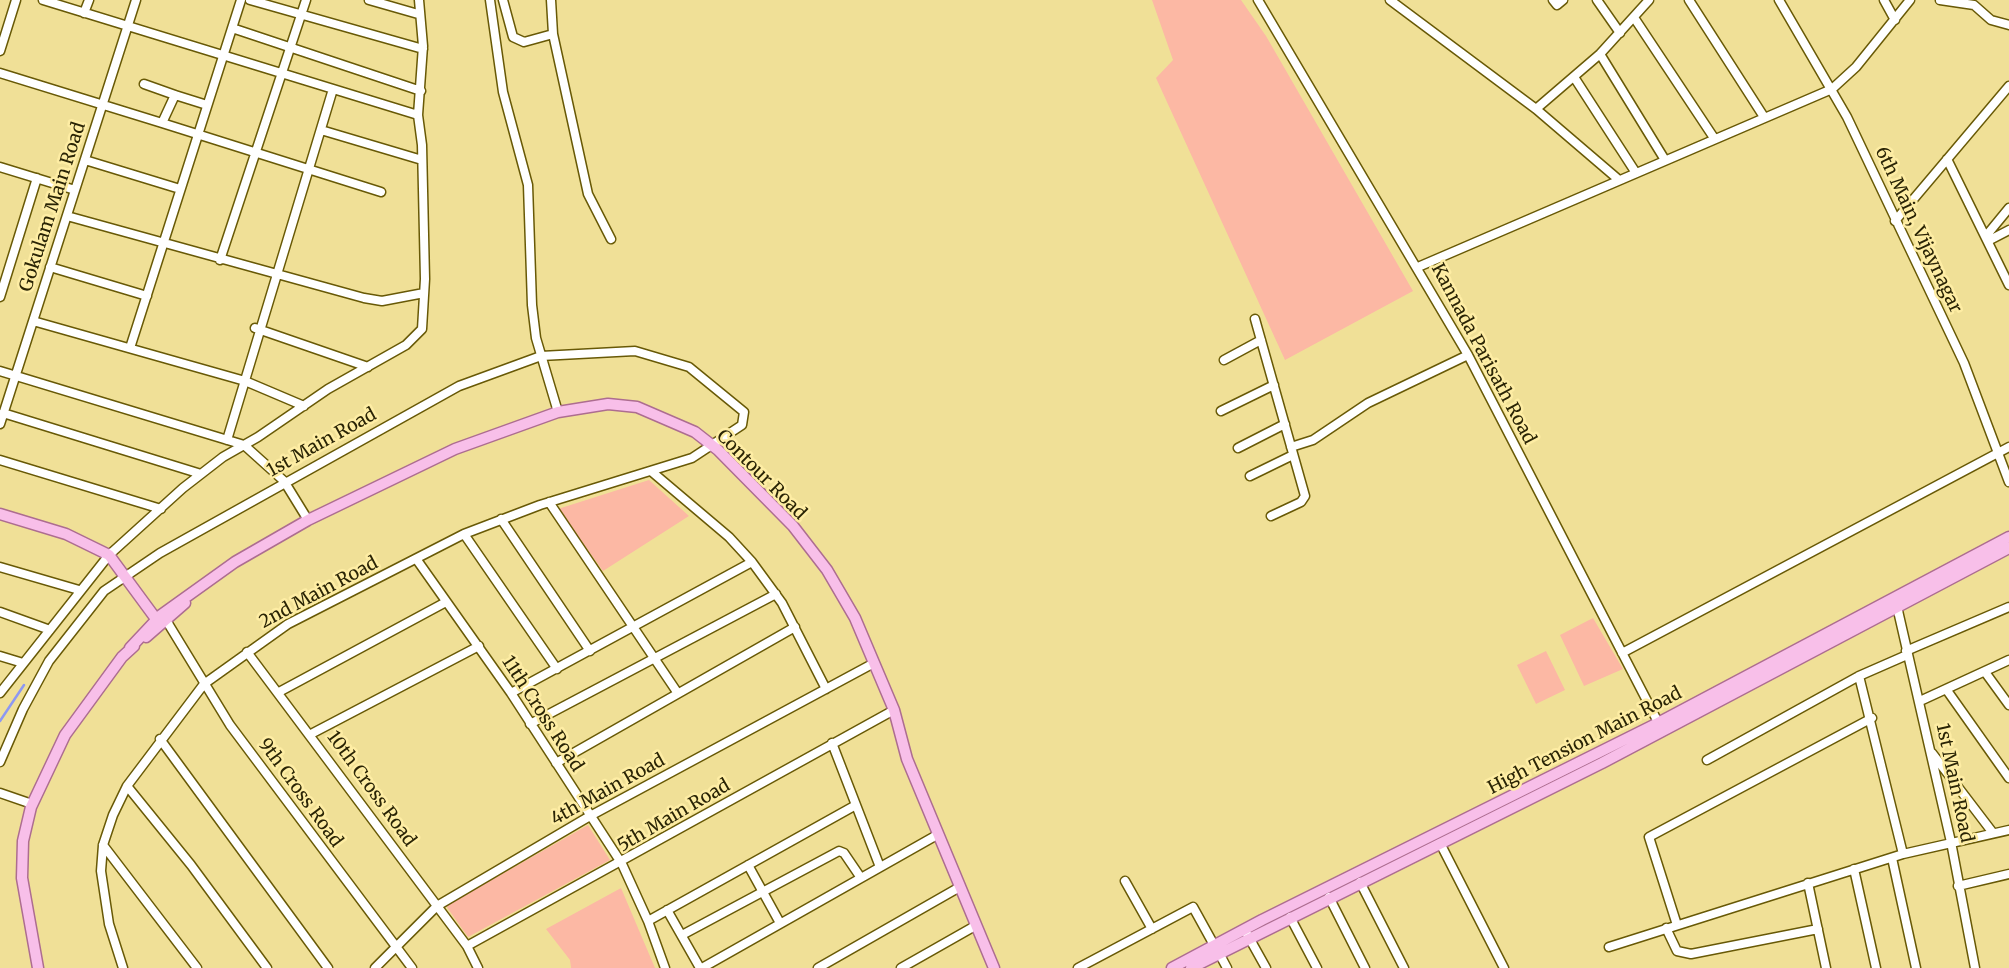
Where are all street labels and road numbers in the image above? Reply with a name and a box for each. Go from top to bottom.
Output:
street label: Gokulam Main Road [15,119,91,295]
street label: 6th Main, Vijaynagar [1870,144,1966,316]
street label: Kannada Parisath Road [1426,260,1540,448]
street label: 1st Main Road [264,404,380,482]
street label: Contour Road [712,426,810,524]
street label: 2nd Main Road [256,553,382,633]
street label: 11th Cross Road [497,652,587,776]
street label: High Tension Main Road [1485,683,1685,799]
street label: 1st Main Road [1931,721,1977,845]
street label: 10th Cross Road [322,727,420,851]
street label: 9th Cross Road [253,734,347,852]
street label: 4th Main Road [547,750,669,830]
street label: 5th Main Road [614,775,734,857]

